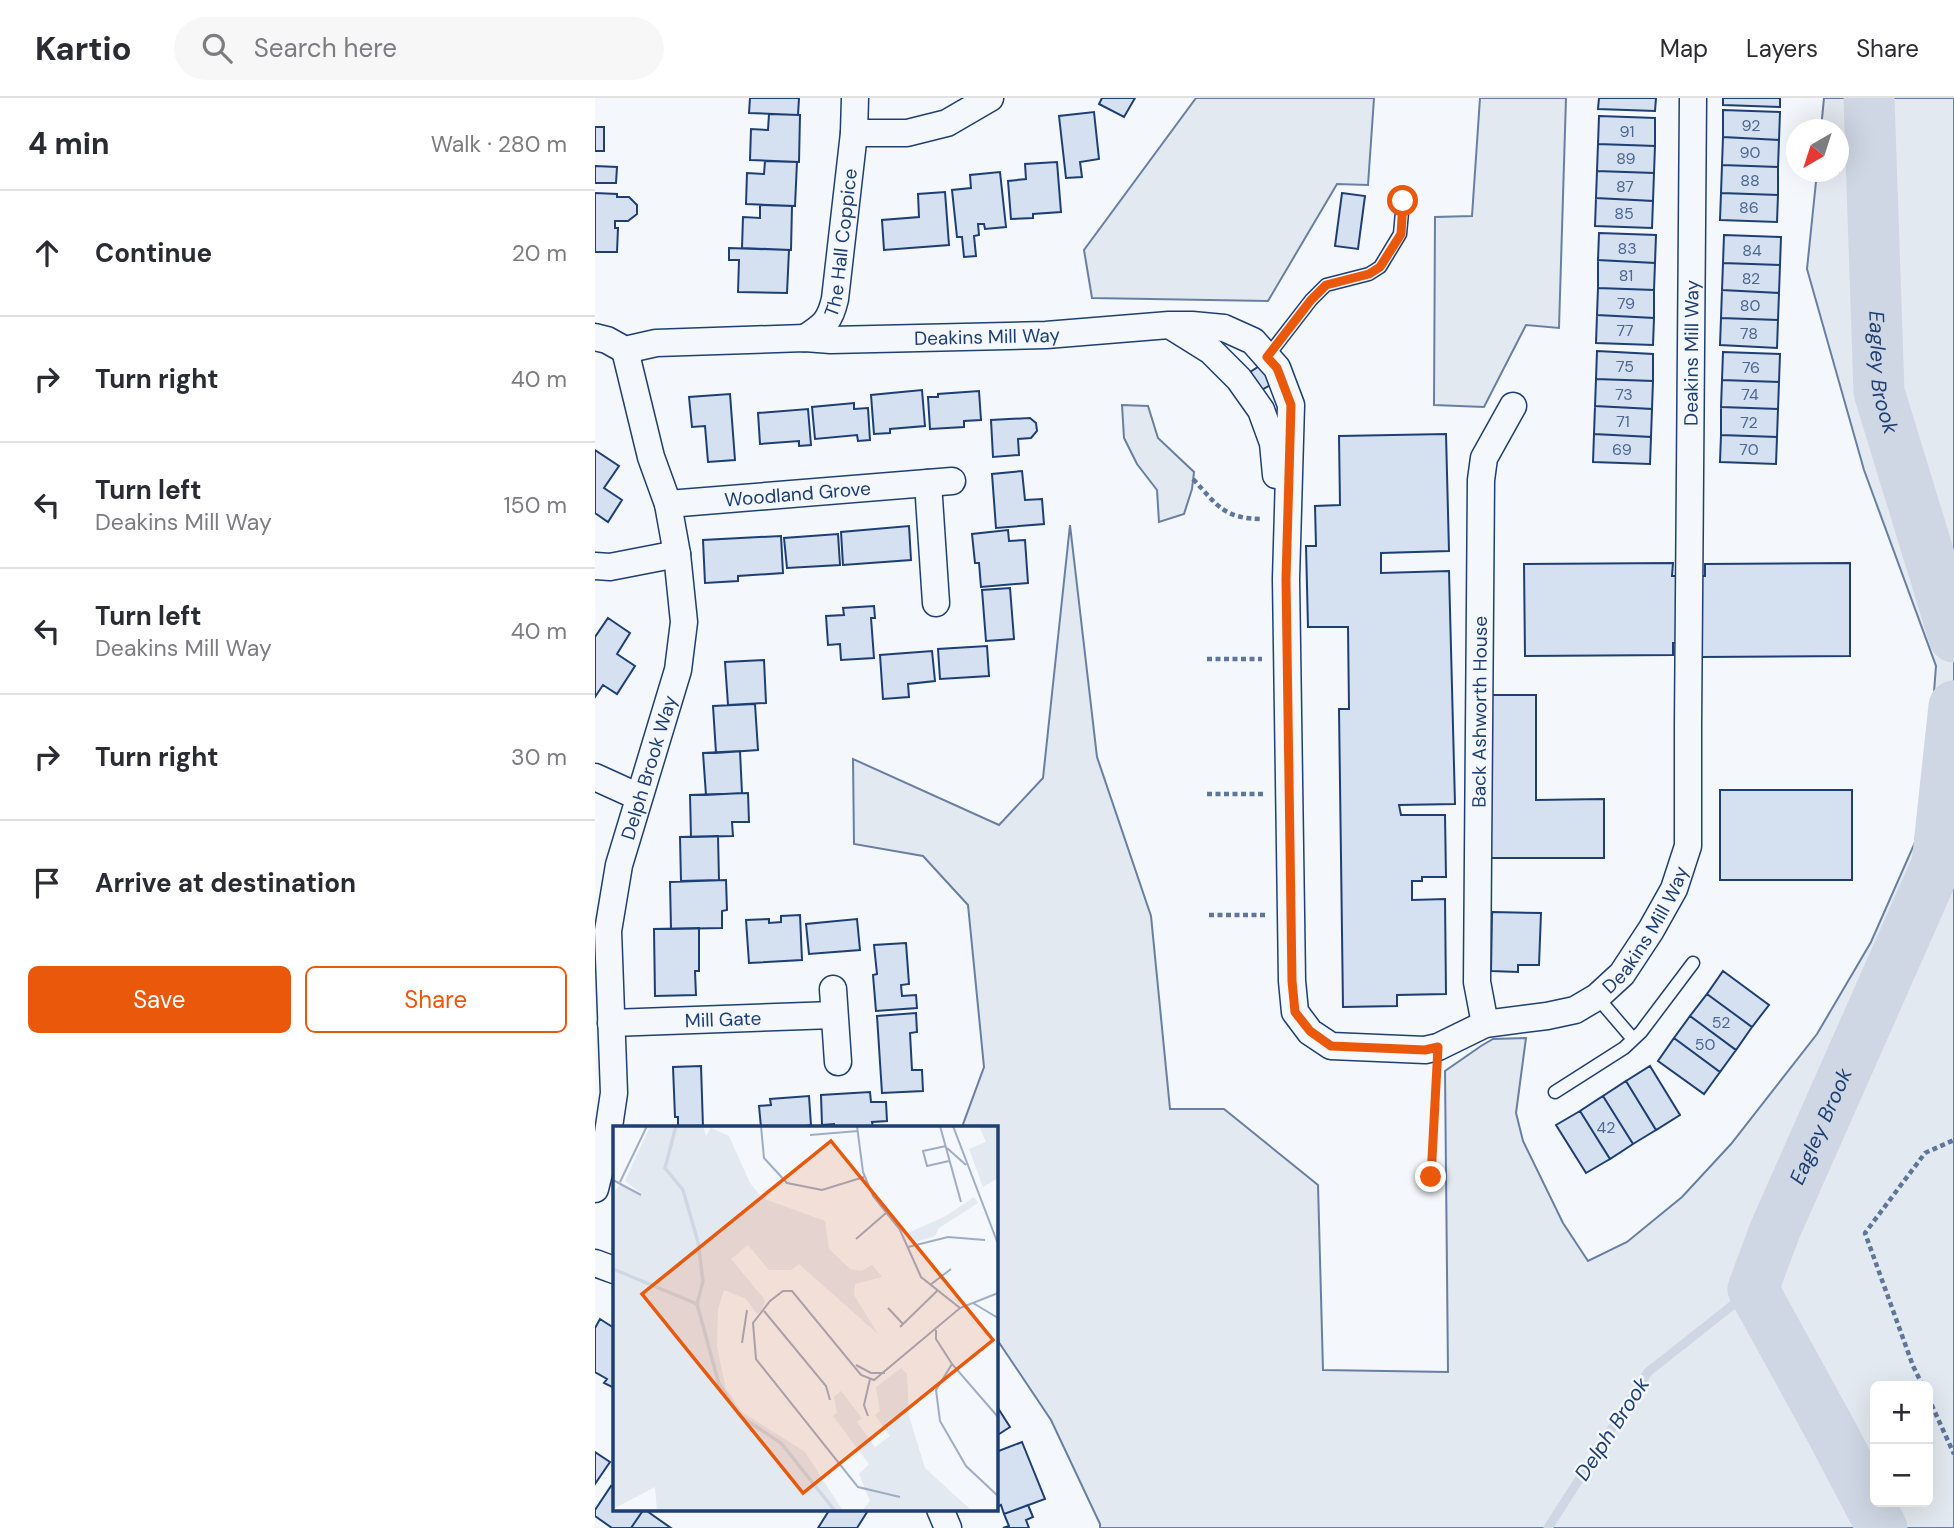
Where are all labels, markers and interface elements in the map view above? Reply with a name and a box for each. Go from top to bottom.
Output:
search box [174,17,664,80]
text: Kartio [35,27,132,70]
icon: search [198,29,236,67]
text: Search here [254,31,397,65]
text: Map [1660,33,1708,64]
text: Layers [1746,33,1818,64]
text: Share [1856,33,1919,64]
house number: 92 [1742,115,1761,136]
north arrow [1786,119,1849,182]
house number: 91 [1620,121,1634,142]
text: 4 min [28,124,110,163]
text: Walk · 280 m [431,129,567,159]
house number: 90 [1740,142,1761,163]
house number: 89 [1616,148,1636,169]
street label: The Hall Coppice [818,167,862,321]
house number: 88 [1740,170,1760,191]
house number: 87 [1616,176,1634,197]
route start [1387,185,1418,216]
house number: 86 [1739,197,1759,218]
house number: 85 [1614,203,1634,224]
icon: ahead [28,234,66,272]
text: Continue [95,236,212,270]
text: 20 m [512,238,567,268]
house number: 83 [1617,238,1637,259]
house number: 84 [1742,240,1762,261]
house number: 81 [1619,265,1633,286]
house number: 82 [1742,268,1760,289]
street label: Deakins Mill Way [1678,279,1704,426]
house number: 79 [1617,293,1635,314]
house number: 80 [1740,295,1760,316]
water label: Eagley Brook [1862,310,1905,437]
house number: 77 [1616,320,1634,341]
street label: Deakins Mill Way [914,321,1061,351]
house number: 78 [1740,323,1758,344]
house number: 75 [1616,356,1634,377]
house number: 76 [1742,357,1760,378]
icon: right [28,360,66,398]
text: Turn right [95,362,219,396]
text: 40 m [511,364,567,394]
house number: 73 [1615,384,1633,405]
house number: 74 [1741,384,1759,405]
house number: 71 [1616,411,1630,432]
house number: 72 [1740,412,1758,433]
house number: 69 [1612,439,1632,460]
house number: 70 [1739,439,1759,460]
text: Turn left [95,473,202,507]
street label: Woodland Grove [723,475,872,512]
icon: left [28,486,66,524]
text: 150 m [503,490,567,520]
text: Deakins Mill Way [95,507,272,537]
text: Turn left [95,599,202,633]
icon: left [28,612,66,650]
text: 40 m [511,616,567,646]
street label: Back Ashworth House [1466,616,1492,808]
text: Deakins Mill Way [95,633,272,663]
street label: Delph Brook Way [615,692,682,843]
icon: right [28,738,66,776]
text: Turn right [95,740,219,774]
text: 30 m [511,742,567,772]
street label: Deakins Mill Way [1597,862,1693,999]
icon: arrive [28,864,66,902]
text: Arrive at destination [95,866,356,900]
button: Save [28,966,291,1033]
button: Share [305,966,567,1033]
street label: Mill Gate [684,1005,762,1033]
house number: 52 [1712,1012,1730,1033]
house number: 50 [1695,1034,1715,1055]
water label: Eagley Brook [1783,1064,1859,1189]
house number: 42 [1597,1117,1615,1138]
inset map [613,1126,997,1510]
route end [1415,1161,1446,1192]
water label: Delph Brook [1568,1372,1656,1486]
map controls [1870,1381,1933,1507]
button: + [1870,1381,1933,1444]
button: − [1870,1444,1933,1507]

